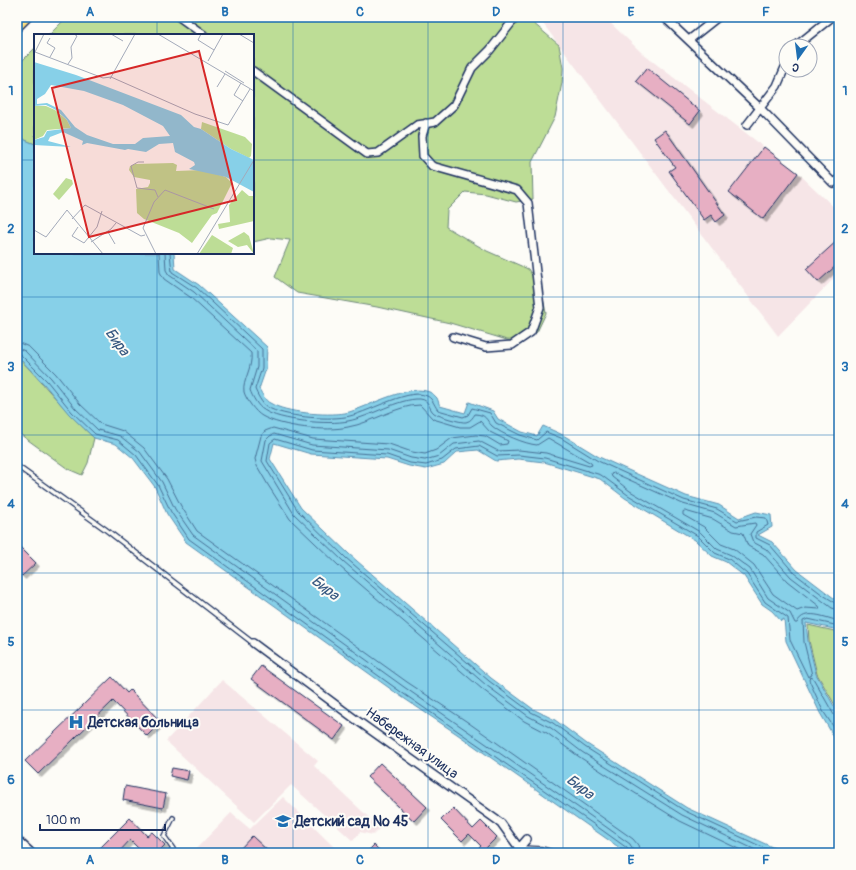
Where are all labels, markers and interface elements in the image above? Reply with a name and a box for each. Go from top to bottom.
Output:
text: A [86,4,95,20]
text: B [221,4,229,20]
text: C [356,4,364,20]
text: D [492,4,500,20]
text: E [628,4,635,20]
text: F [762,4,770,20]
inset map [34,34,254,254]
north arrow [778,38,818,78]
text: С [791,60,801,74]
text: 1 [8,83,14,99]
text: 1 [842,83,848,99]
text: 2 [7,221,15,237]
text: 2 [841,221,849,237]
water label: Бира [101,324,134,360]
text: 3 [7,359,15,375]
text: 3 [841,359,849,375]
text: 4 [7,496,15,512]
text: 4 [841,496,849,512]
water label: Бира [307,571,343,605]
text: 5 [7,634,15,650]
text: 5 [841,634,849,650]
street label: Набережная улица [362,704,462,782]
hospital icon: Детская больница [67,713,85,731]
place label: Детская больница [87,714,199,731]
water label: Бира [562,770,598,804]
text: 6 [7,772,15,788]
text: 6 [841,772,849,788]
scale bar [40,806,165,832]
school or university icon: Детский сад № 45 [274,812,292,830]
text: 100 m [46,813,81,828]
place label: Детский сад № 45 [294,813,409,830]
text: A [86,852,95,868]
text: B [221,852,229,868]
text: C [356,852,364,868]
text: D [492,852,500,868]
text: E [628,852,635,868]
text: F [762,852,770,868]

